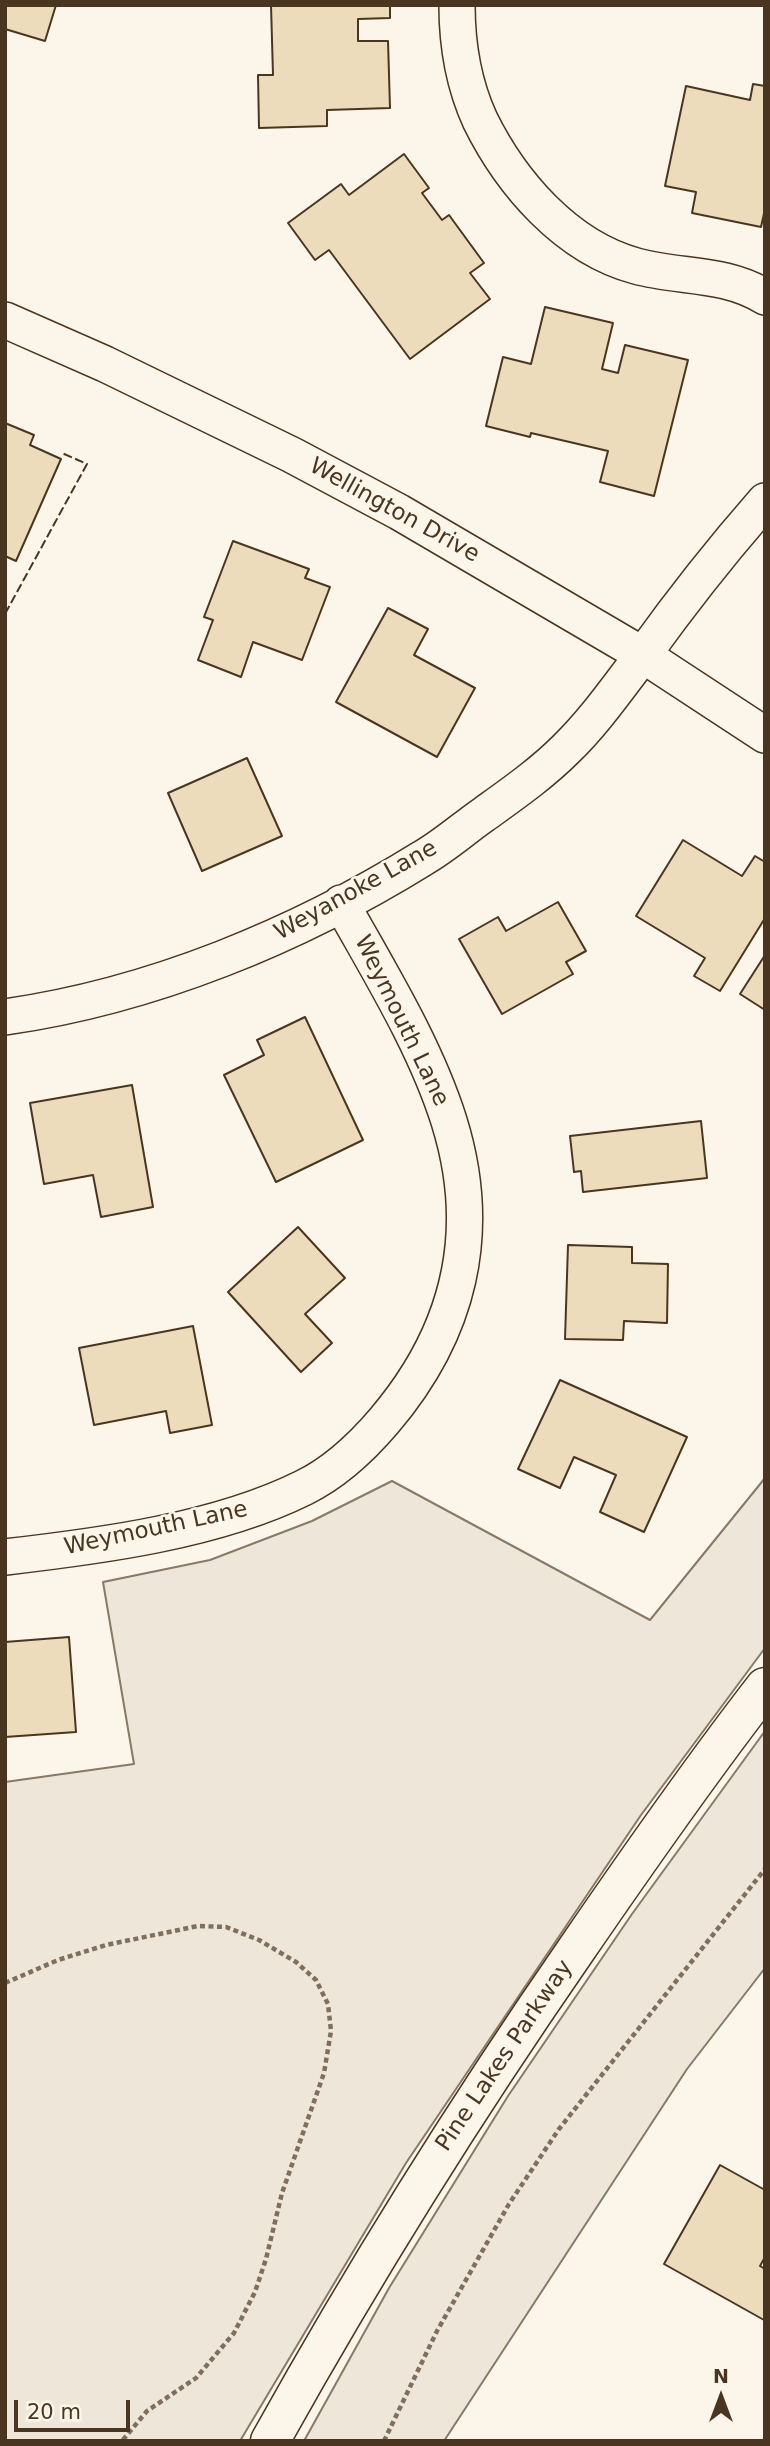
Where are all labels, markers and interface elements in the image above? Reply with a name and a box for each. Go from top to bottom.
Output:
street label: Wellington Drive [304,453,484,569]
street label: Weyanoke Lane [270,835,442,947]
street label: Weymouth Lane [348,931,454,1111]
street label: Weymouth Lane [62,1496,250,1562]
street label: Pine Lakes Parkway [431,1955,579,2157]
north arrow [686,2362,756,2432]
text: N [713,2365,729,2387]
scale bar [18,2386,133,2430]
text: 20 m [27,2400,81,2424]

